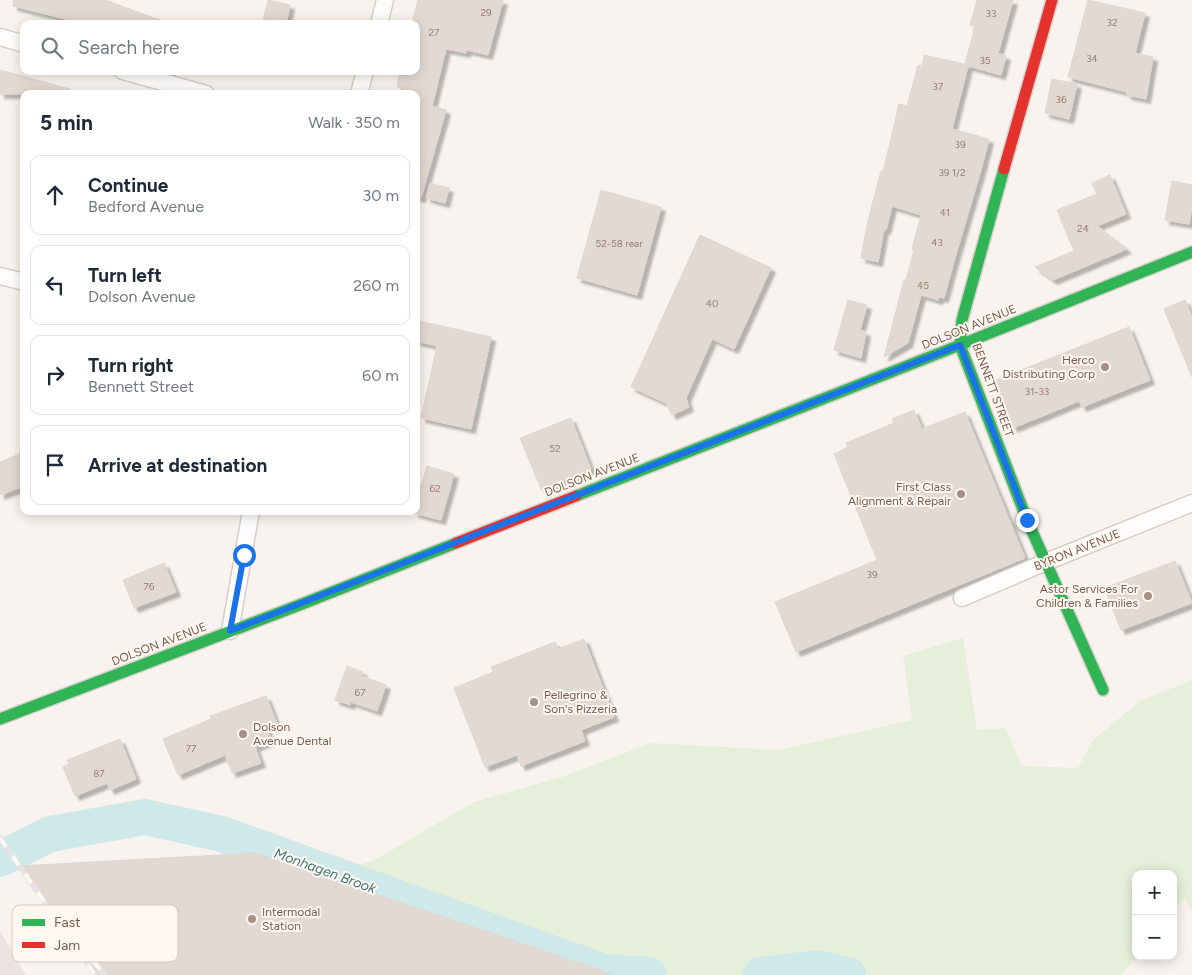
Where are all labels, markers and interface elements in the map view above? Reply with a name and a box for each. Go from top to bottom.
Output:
house number: 29 [480,6,492,19]
house number: 33 [986,7,996,20]
house number: 32 [1106,16,1118,29]
search box [20,20,420,75]
house number: 27 [429,26,440,39]
icon: search [38,34,66,62]
text: Search here [78,36,180,59]
house number: 34 [1086,52,1098,65]
house number: 35 [979,54,991,67]
house number: 37 [933,80,944,93]
house number: 36 [1055,93,1067,106]
text: 5 min [40,110,93,135]
text: Walk · 350 m [308,113,400,132]
house number: 39 [954,138,966,151]
house number: 39 1/2 [938,166,966,179]
text: Continue [88,174,168,197]
icon: ahead [41,181,69,209]
text: 30 m [362,186,399,205]
text: Bedford Avenue [88,197,204,216]
house number: 41 [940,206,950,219]
house number: 24 [1077,222,1089,235]
house number: 43 [931,236,943,249]
house number: 52-58 rear [595,237,643,250]
text: Turn left [88,264,162,287]
icon: left [41,271,69,299]
text: 260 m [353,276,399,295]
house number: 45 [917,279,929,292]
text: Dolson Avenue [88,287,196,306]
house number: 40 [706,297,718,310]
street label: DOLSON AVENUE [920,302,1018,352]
street label: BENNETT STREET [970,341,1017,439]
place label: Herco Distributing Corp [1002,353,1095,381]
text: Turn right [88,354,174,377]
icon: right [41,361,69,389]
marker: Herco Distributing Corp [1099,361,1111,373]
text: 60 m [362,366,399,385]
text: Bennett Street [88,377,194,396]
house number: 31-33 [1025,385,1049,398]
house number: 52 [549,442,561,455]
street label: DOLSON AVENUE [543,450,641,500]
icon: arrive [41,451,69,479]
text: Arrive at destination [88,454,267,477]
place label: First Class Alignment & Repair [848,480,951,508]
house number: 62 [429,482,441,495]
marker: First Class Alignment & Repair [955,488,967,500]
route end [1016,509,1039,532]
street label: BYRON AVENUE [1032,526,1122,574]
route start [233,544,256,567]
house number: 39 [866,568,878,581]
house number: 76 [143,580,155,593]
place label: Astor Services For Children & Families [1036,582,1138,610]
marker: Astor Services For Children & Families [1142,590,1154,602]
street label: DOLSON AVENUE [110,619,208,669]
house number: 67 [354,686,366,699]
place label: Pellegrino & Son's Pizzeria [544,688,617,716]
marker: Pellegrino & Son's Pizzeria [528,696,540,708]
place label: Dolson Avenue Dental [253,720,331,748]
marker: Dolson Avenue Dental [237,728,249,740]
house number: 77 [186,742,197,755]
house number: 87 [93,767,105,780]
water label: Monhagen Brook [272,845,379,898]
map controls [1132,870,1177,960]
button: + [1132,870,1177,915]
legend [12,905,178,962]
place label: Intermodal Station [262,905,320,933]
marker: Intermodal Station [246,913,258,925]
text: Fast [54,914,80,931]
button: − [1132,915,1177,960]
text: Jam [54,937,80,954]

